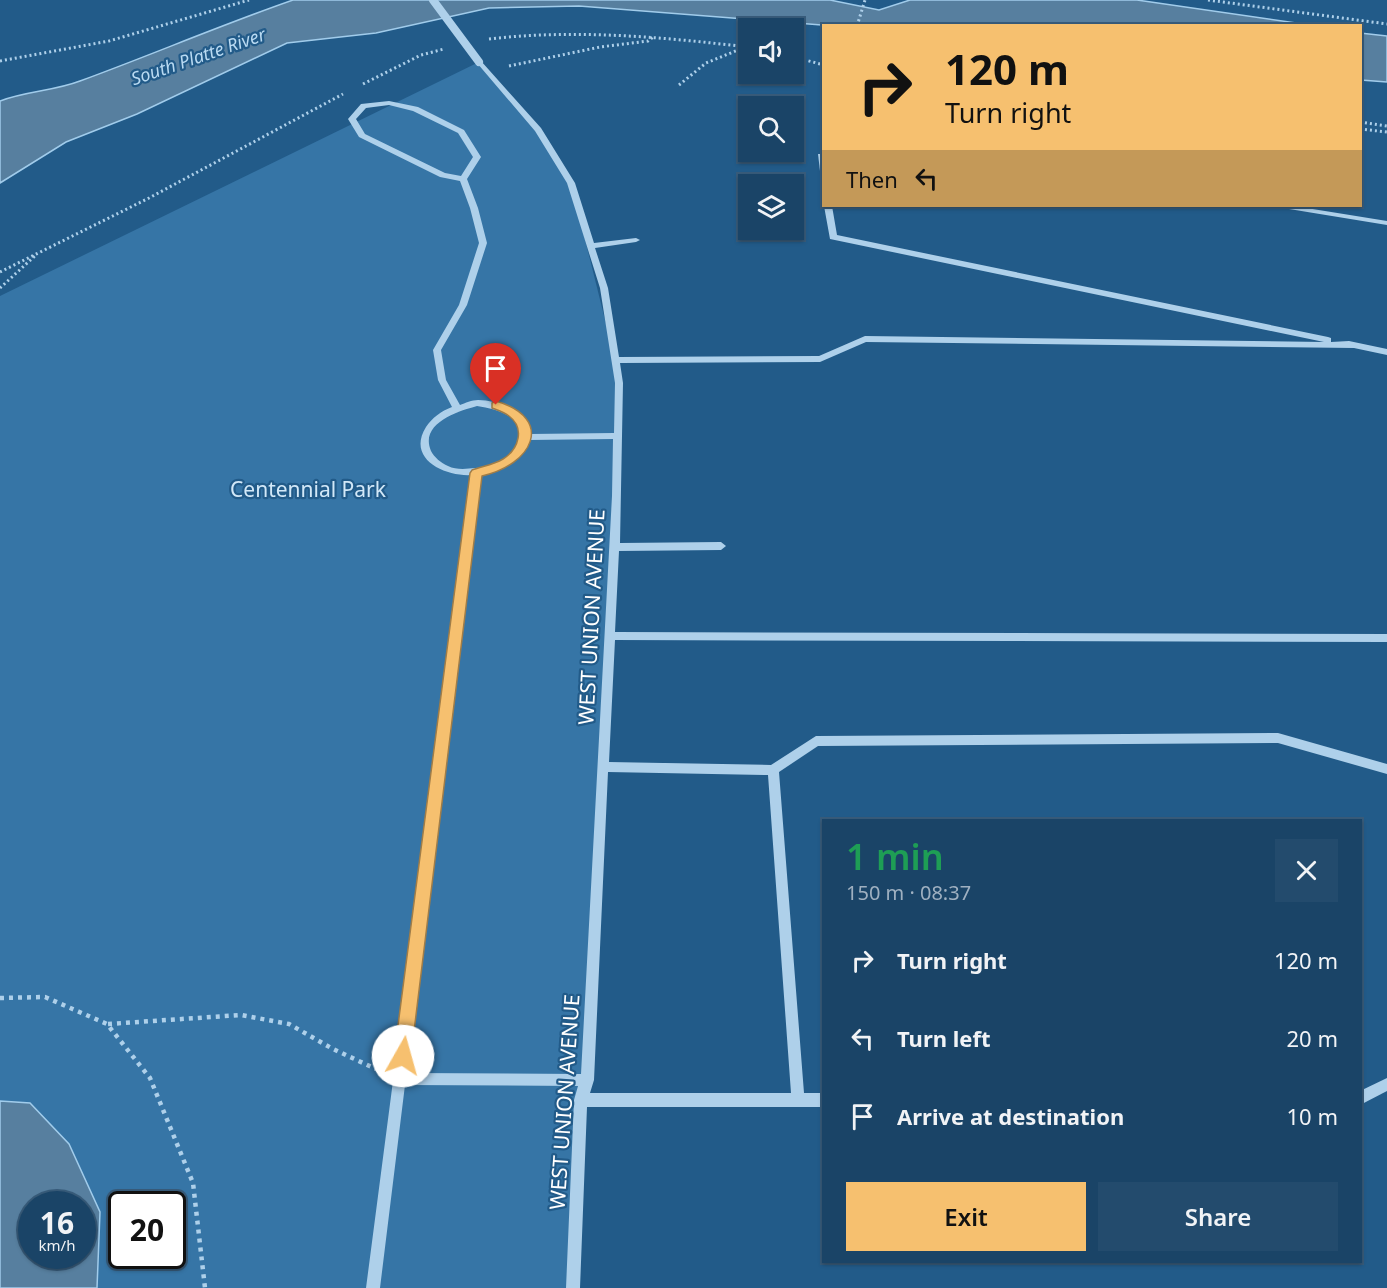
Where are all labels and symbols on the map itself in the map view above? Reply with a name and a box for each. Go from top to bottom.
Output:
water label: South Platte River [127,21,269,90]
pin [470,343,521,405]
park label: Centennial Park [230,475,387,503]
street label: WEST UNION AVENUE [571,508,611,726]
street label: WEST UNION AVENUE [543,993,585,1211]
position arrow [371,1024,435,1088]
speed limit sign: 20 [108,1191,186,1269]

